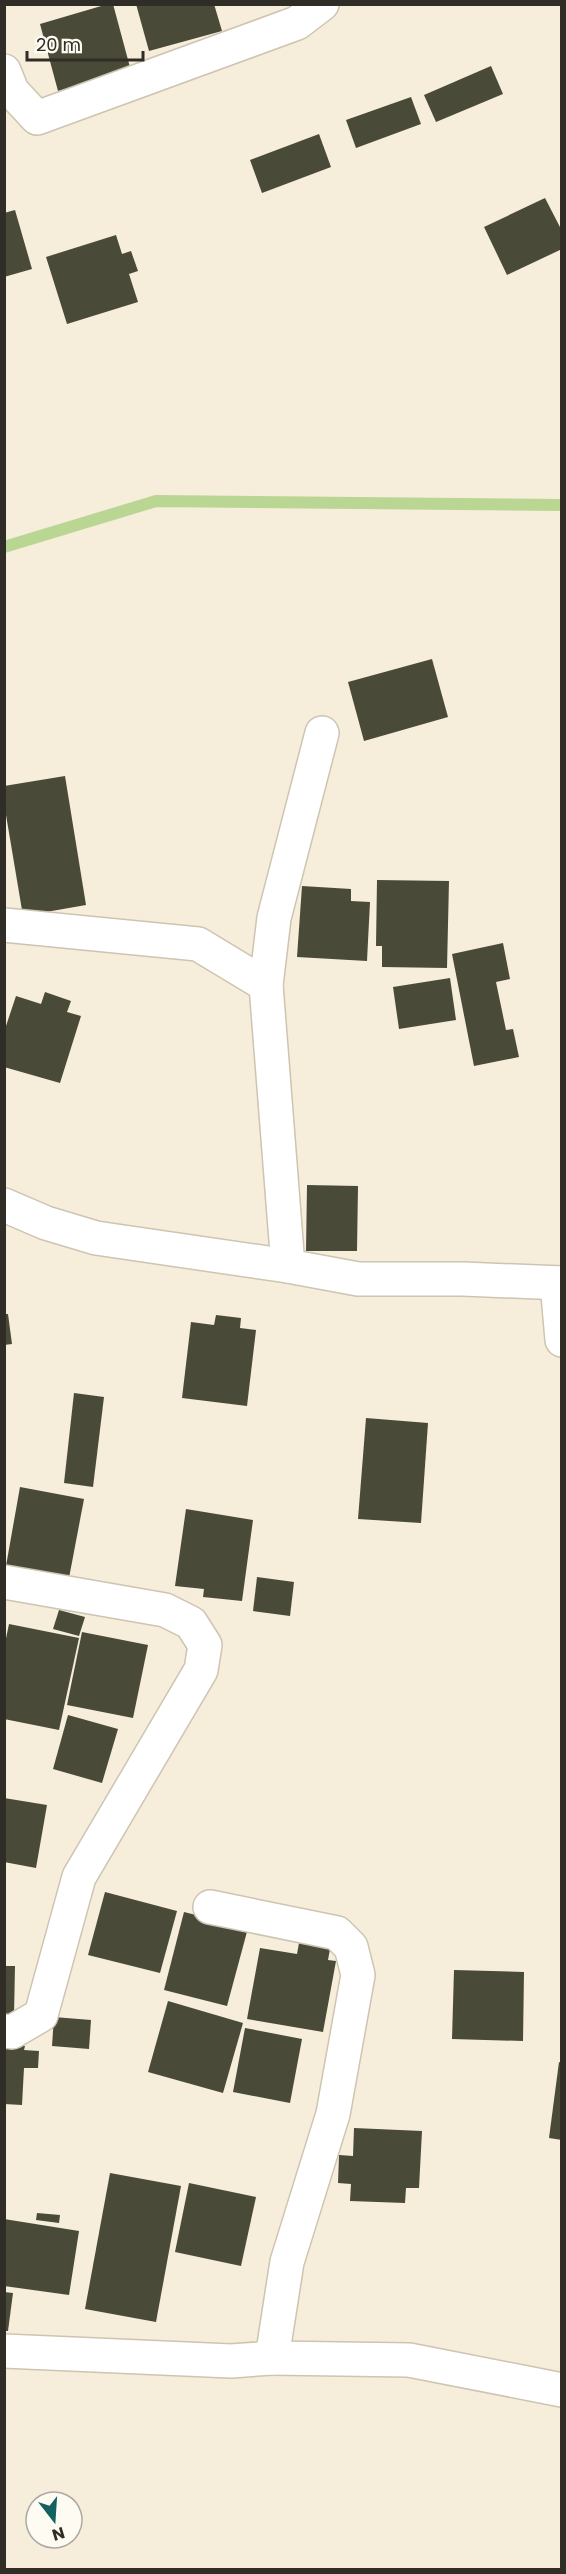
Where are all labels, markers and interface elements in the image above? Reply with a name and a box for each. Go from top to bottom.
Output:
scale bar [27,24,142,62]
text: 20 m [36,32,81,57]
north arrow [24,2490,84,2550]
text: N [49,2521,67,2547]

